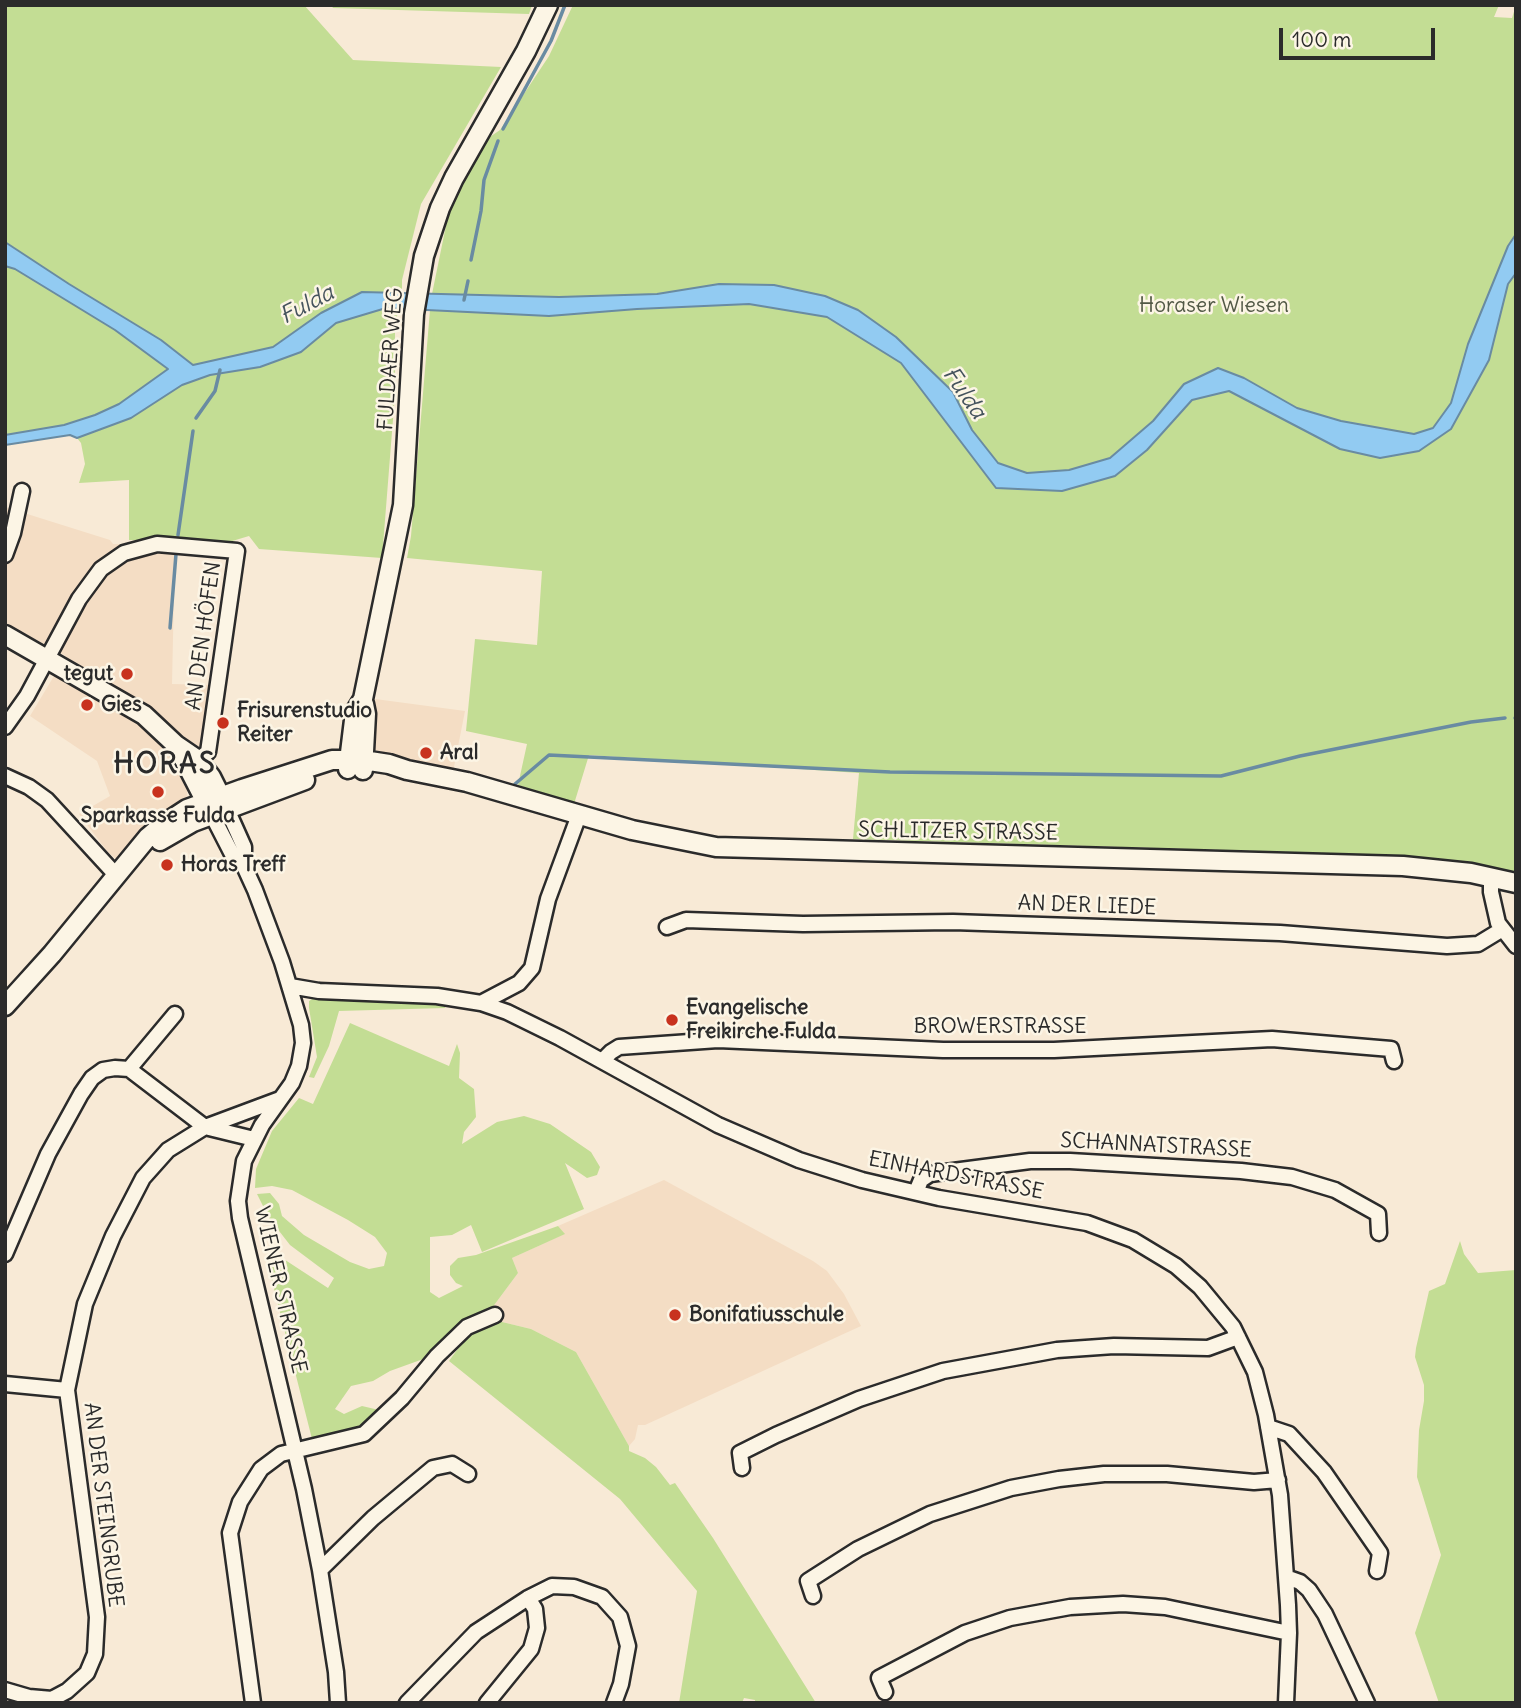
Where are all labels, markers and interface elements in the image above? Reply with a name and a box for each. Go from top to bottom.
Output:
scale bar [1283,14,1439,58]
text: 100 m [1292,26,1351,53]
water label: Fulda [275,279,339,331]
street label: FULDAER WEG [373,287,409,431]
park label: Horaser Wiesen [1139,293,1289,319]
water label: Fulda [936,362,992,424]
street label: AN DEN HÖFEN [181,560,227,712]
place label: tegut [64,661,113,687]
marker: tegut [119,666,135,682]
place label: Gies [101,692,142,718]
marker: Gies [79,697,95,713]
place label: Frisurenstudio Reiter [237,698,372,748]
marker: Frisurenstudio Reiter [215,715,231,731]
place label: Aral [440,740,479,766]
marker: Aral [418,745,434,761]
district label: HORAS [114,748,216,782]
marker: Sparkasse Fulda [150,784,166,800]
place label: Sparkasse Fulda [81,803,235,829]
street label: SCHLITZER STRASSE [858,818,1058,846]
place label: Horas Treff [181,852,285,878]
marker: Horas Treff [159,857,175,873]
street label: AN DER LIEDE [1017,891,1157,921]
place label: Evangelische Freikirche Fulda [686,995,836,1045]
marker: Evangelische Freikirche Fulda [664,1012,680,1028]
street label: BROWERSTRASSE [913,1014,1087,1040]
street label: SCHANNATSTRASSE [1060,1128,1252,1164]
street label: EINHARDSTRASSE [866,1147,1046,1205]
street label: WIENER STRASSE [248,1204,312,1376]
place label: Bonifatiusschule [689,1302,844,1328]
marker: Bonifatiusschule [667,1307,683,1323]
street label: AN DER STEINGRUBE [78,1401,128,1609]

